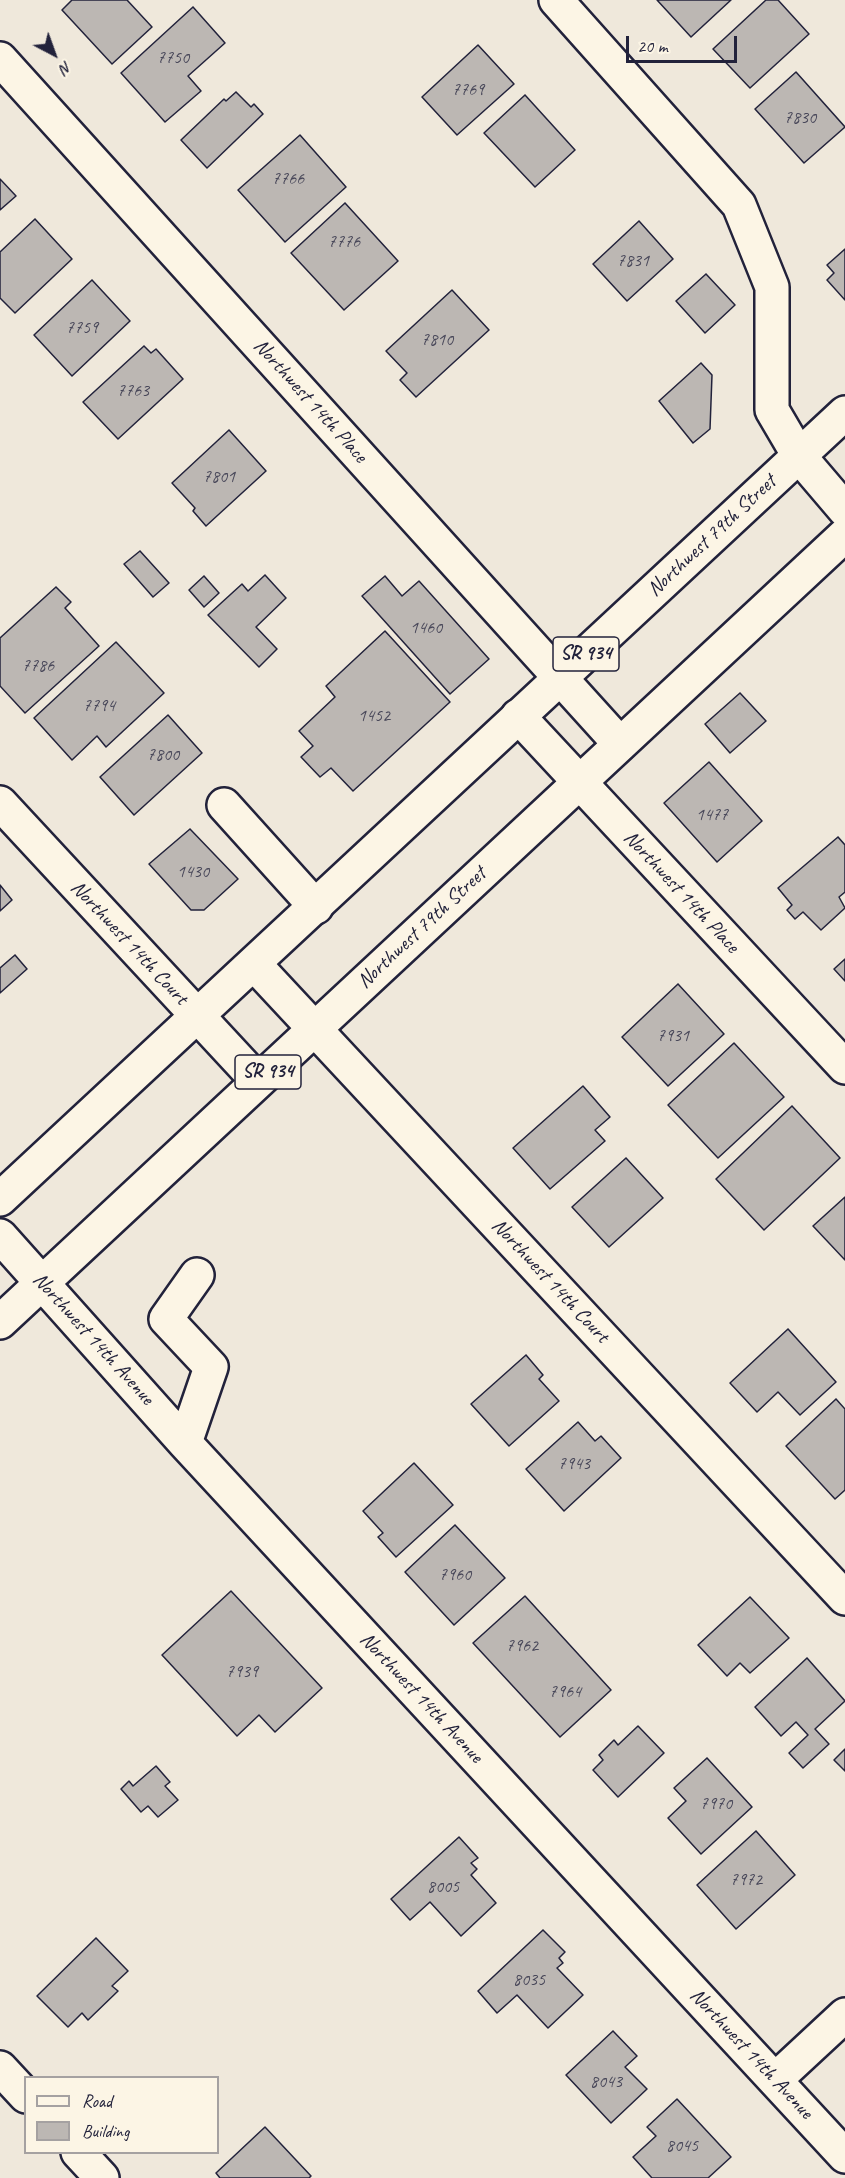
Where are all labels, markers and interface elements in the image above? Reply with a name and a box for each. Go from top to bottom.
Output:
north arrow [24,24,84,84]
scale bar [629,24,740,62]
text: 20 m [637,35,668,57]
house number: 7750 [157,47,189,69]
text: N [56,57,76,78]
house number: 7769 [452,79,484,101]
house number: 7830 [784,107,816,129]
house number: 7766 [272,168,304,190]
house number: 7776 [328,231,360,253]
house number: 7831 [617,250,649,272]
house number: 7759 [66,317,98,339]
house number: 7810 [421,329,453,351]
street label: Northwest 14th Place [248,334,372,468]
house number: 7763 [117,380,149,402]
house number: 7801 [203,466,235,488]
street label: Northwest 79th Street [642,470,782,602]
house number: 1460 [410,617,442,639]
road number: SR 934 [553,637,619,671]
house number: 7786 [22,655,54,677]
house number: 7794 [83,695,115,717]
house number: 1452 [358,705,390,727]
house number: 7800 [147,744,179,766]
house number: 1477 [696,804,728,826]
street label: Northwest 14th Place [618,826,744,958]
house number: 1430 [177,861,209,883]
street label: Northwest 79th Street [352,862,492,994]
street label: Northwest 14th Court [65,876,193,1010]
house number: 7931 [657,1025,689,1047]
road number: SR 934 [235,1055,301,1089]
street label: Northwest 14th Court [486,1214,614,1348]
street label: Northwest 14th Avenue [27,1268,159,1410]
house number: 7943 [558,1453,590,1475]
house number: 7960 [439,1564,471,1586]
street label: Northwest 14th Avenue [354,1627,488,1769]
house number: 7962 [506,1635,538,1657]
house number: 7939 [226,1661,258,1683]
house number: 7964 [549,1681,581,1703]
house number: 7970 [700,1793,732,1815]
house number: 7972 [730,1869,762,1891]
house number: 8005 [427,1876,459,1898]
house number: 8035 [513,1969,545,1991]
street label: Northwest 14th Avenue [684,1983,818,2125]
house number: 8043 [590,2071,622,2093]
legend [24,2076,219,2154]
text: Road [82,2090,112,2112]
text: Building [82,2120,129,2142]
house number: 8045 [666,2135,698,2157]

